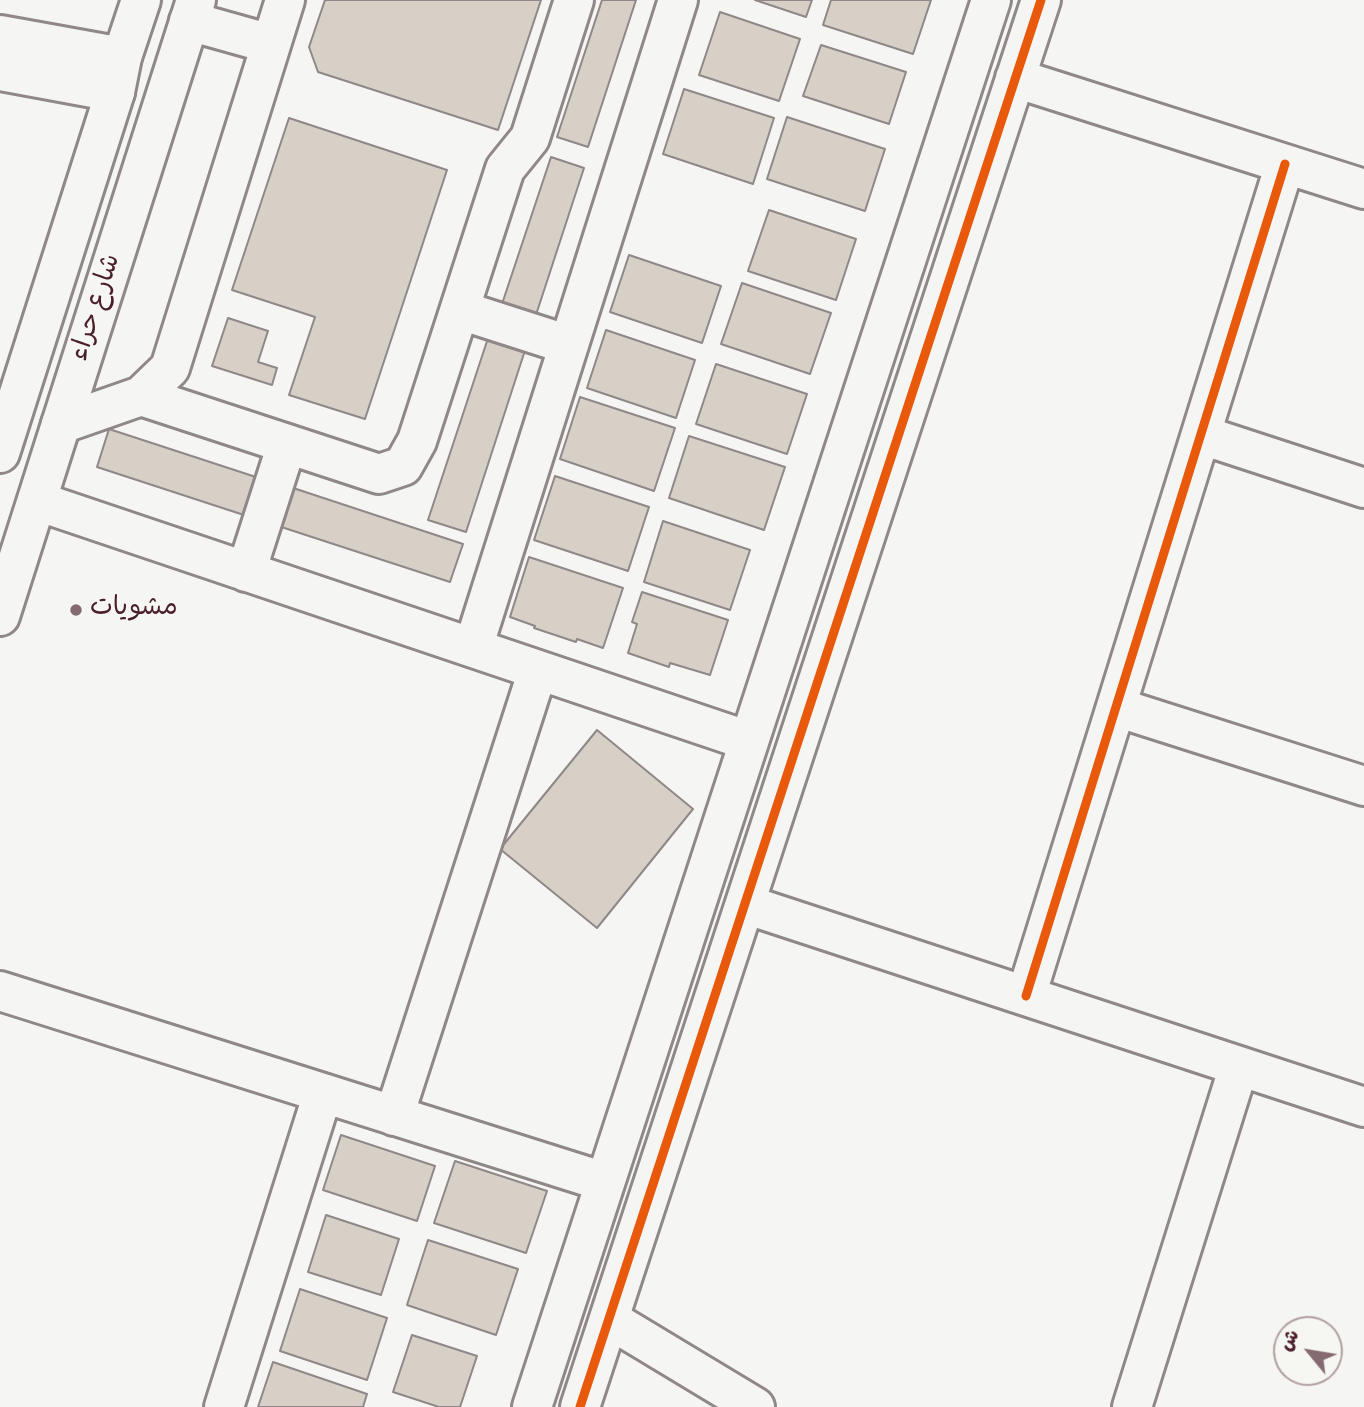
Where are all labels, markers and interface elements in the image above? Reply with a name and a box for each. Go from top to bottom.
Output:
street label: شارع حراء [66,251,130,365]
place label: مشويات [90,594,178,626]
marker: مشويات [68,602,84,618]
north arrow [1273,1316,1343,1386]
text: ش [1276,1326,1306,1356]

